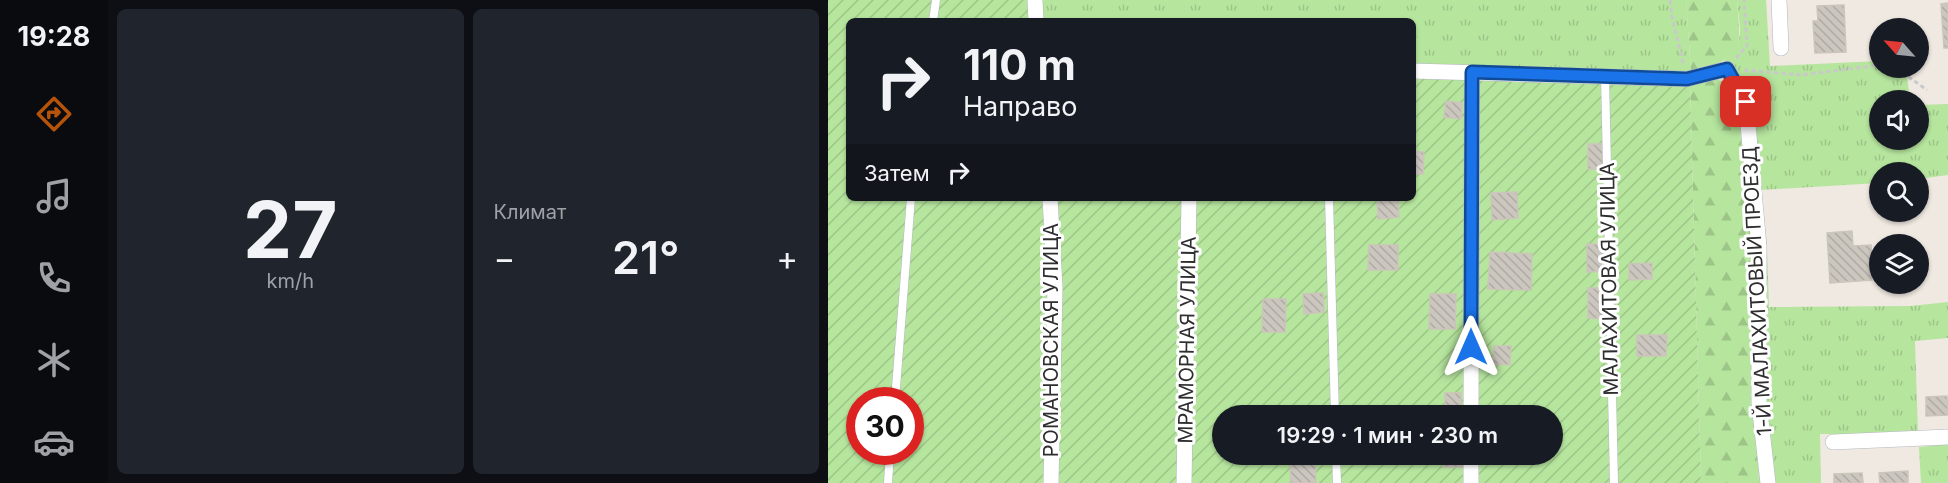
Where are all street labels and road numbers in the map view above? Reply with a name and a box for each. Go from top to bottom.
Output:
street label: 1-Й МАЛАХИТОВЫЙ ПРОЕЗД [1736,146,1777,437]
street label: МАЛАХИТОВАЯ УЛИЦА [1595,162,1623,396]
street label: РОМАНОВСКАЯ УЛИЦА [1039,223,1063,457]
street label: МРАМОРНАЯ УЛИЦА [1173,236,1201,444]

